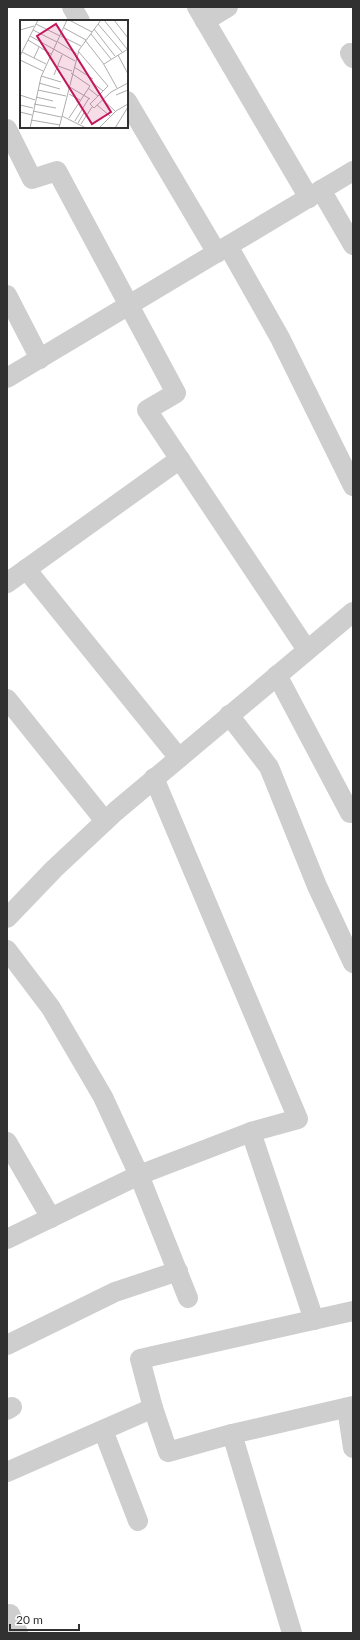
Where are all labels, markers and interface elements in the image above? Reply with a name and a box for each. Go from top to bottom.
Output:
inset map [20,20,128,128]
scale bar [10,1606,79,1632]
text: 20 m [16,1612,43,1627]

